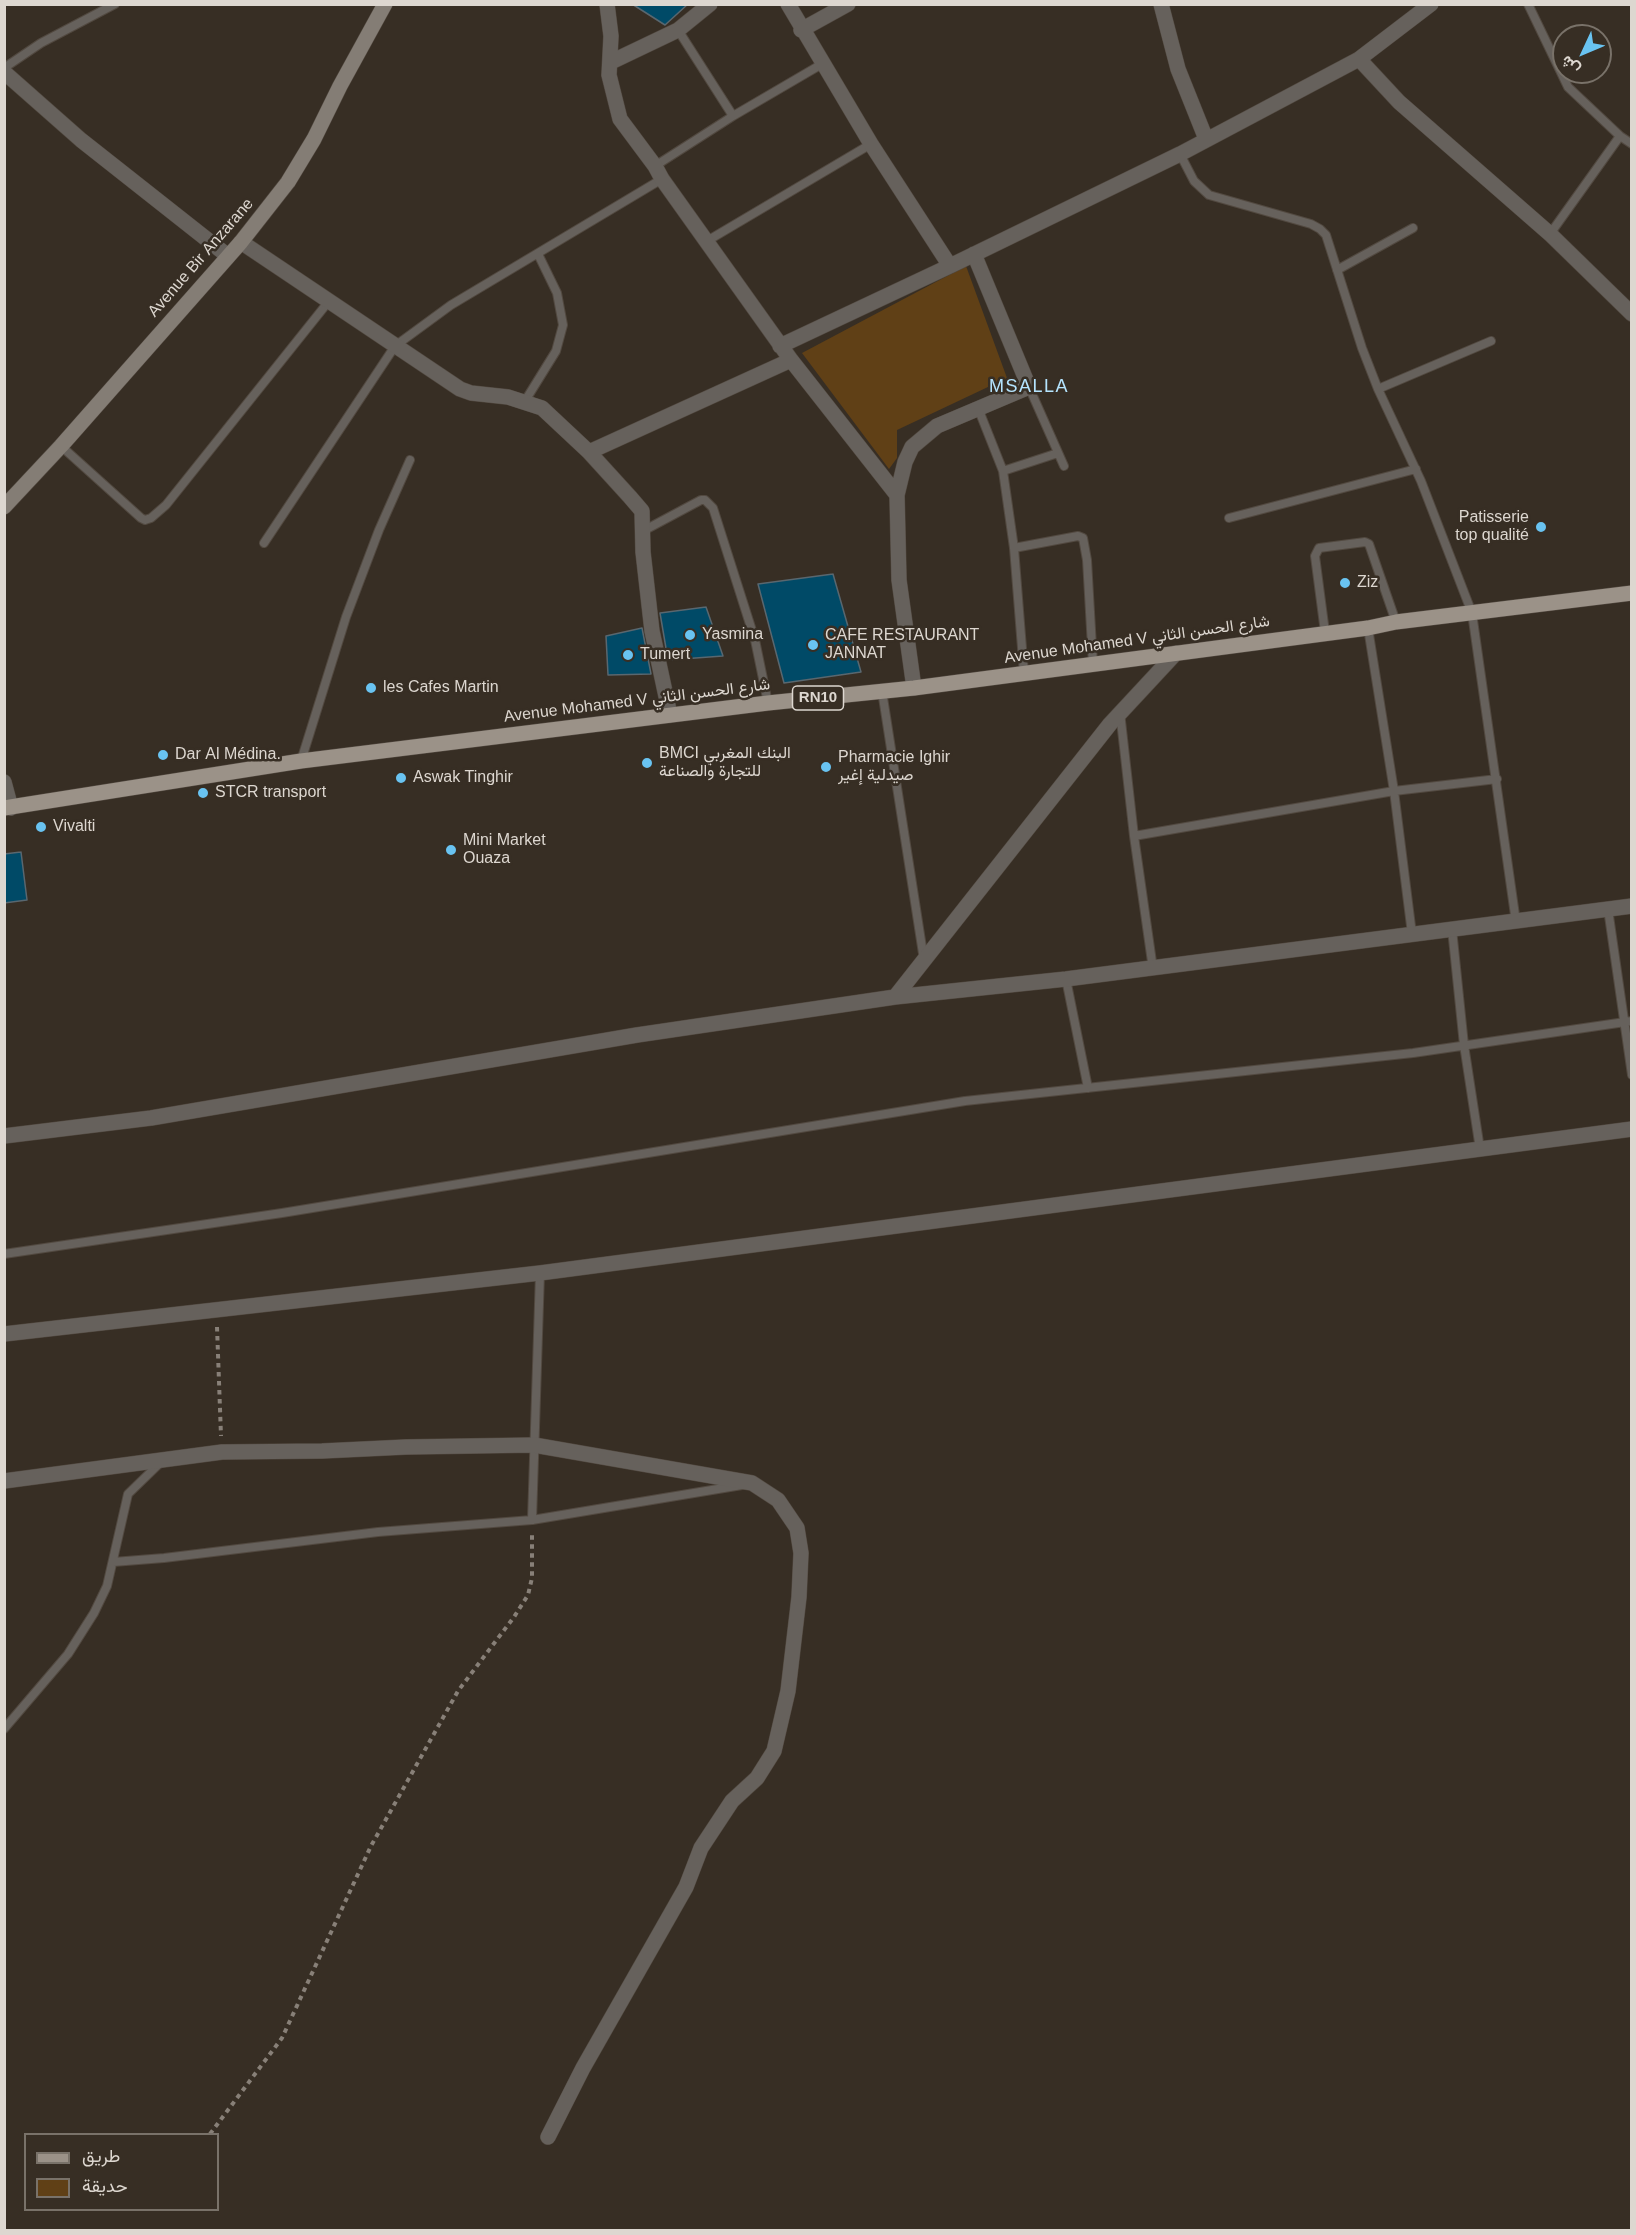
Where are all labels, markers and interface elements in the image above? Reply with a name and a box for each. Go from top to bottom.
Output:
north arrow [1552,24,1612,84]
text: ش [1557,53,1583,78]
street label: Avenue Bir Anzarane [144,195,258,321]
district label: MSALLA [989,376,1069,398]
place label: Patisserie top qualité [1455,508,1529,546]
marker: Patisserie top qualité [1534,520,1548,534]
place label: Ziz [1357,573,1378,593]
marker: Ziz [1338,576,1352,590]
street label: Avenue Mohamed V شارع الحسن الثاني [1003,612,1271,668]
place label: Yasmina [702,625,763,645]
place label: CAFE RESTAURANT JANNAT [825,626,979,664]
marker: Yasmina [683,628,697,642]
marker: CAFE RESTAURANT JANNAT [806,638,820,652]
place label: Tumert [640,645,690,665]
marker: Tumert [621,648,635,662]
street label: Avenue Mohamed V شارع الحسن الثاني [503,675,771,727]
place label: les Cafes Martin [383,678,499,698]
marker: les Cafes Martin [364,681,378,695]
road number: RN10 [792,686,844,710]
place label: BMCI البنك المغربي للتجارة والصناعة [659,744,791,782]
place label: Dar Al Médina. [175,745,281,765]
marker: Dar Al Médina. [156,748,170,762]
place label: Pharmacie Ighir صيدلية إغير [838,748,950,786]
marker: BMCI البنك المغربي للتجارة والصناعة [640,756,654,770]
marker: Pharmacie Ighir صيدلية إغير [819,760,833,774]
place label: Aswak Tinghir [413,768,513,788]
marker: Aswak Tinghir [394,771,408,785]
place label: STCR transport [215,783,326,803]
marker: STCR transport [196,786,210,800]
place label: Vivalti [53,817,95,837]
marker: Vivalti [34,820,48,834]
place label: Mini Market Ouaza [463,831,546,869]
marker: Mini Market Ouaza [444,843,458,857]
legend [24,2133,219,2211]
text: طريق [82,2146,120,2166]
text: حديقة [82,2176,128,2196]

